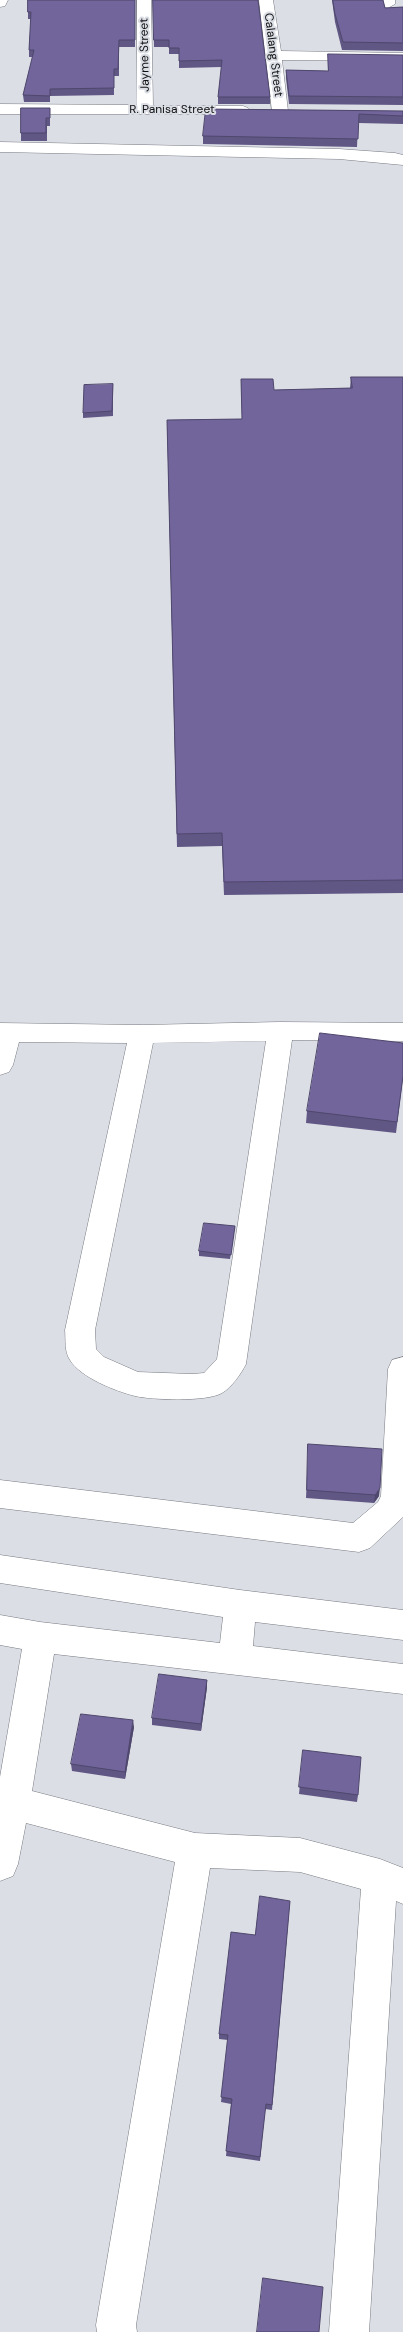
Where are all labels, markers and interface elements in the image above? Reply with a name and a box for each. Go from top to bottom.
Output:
street label: Calalang Street [261,12,285,98]
street label: Jayme Street [137,18,153,92]
street label: R. Panisa Street [129,103,215,117]

